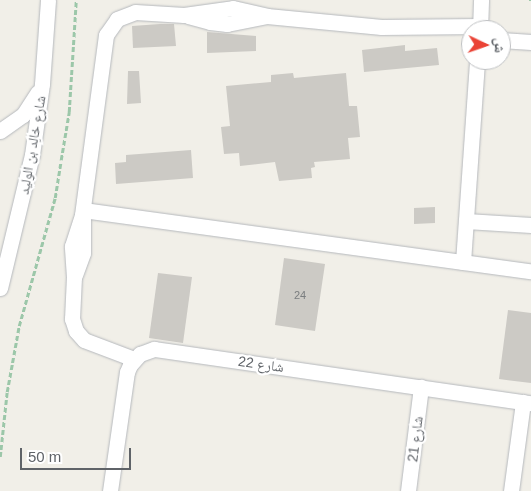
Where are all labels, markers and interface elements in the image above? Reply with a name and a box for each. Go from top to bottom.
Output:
north arrow [461,20,511,70]
text: ش [492,38,508,54]
street label: شارع خالِد بن الوليد [15,94,49,196]
house number: 24 [294,288,306,302]
street label: شارع 22 [237,352,285,376]
street label: شارع 21 [404,415,426,463]
scale bar [22,438,134,470]
text: 50 m [28,448,61,465]

